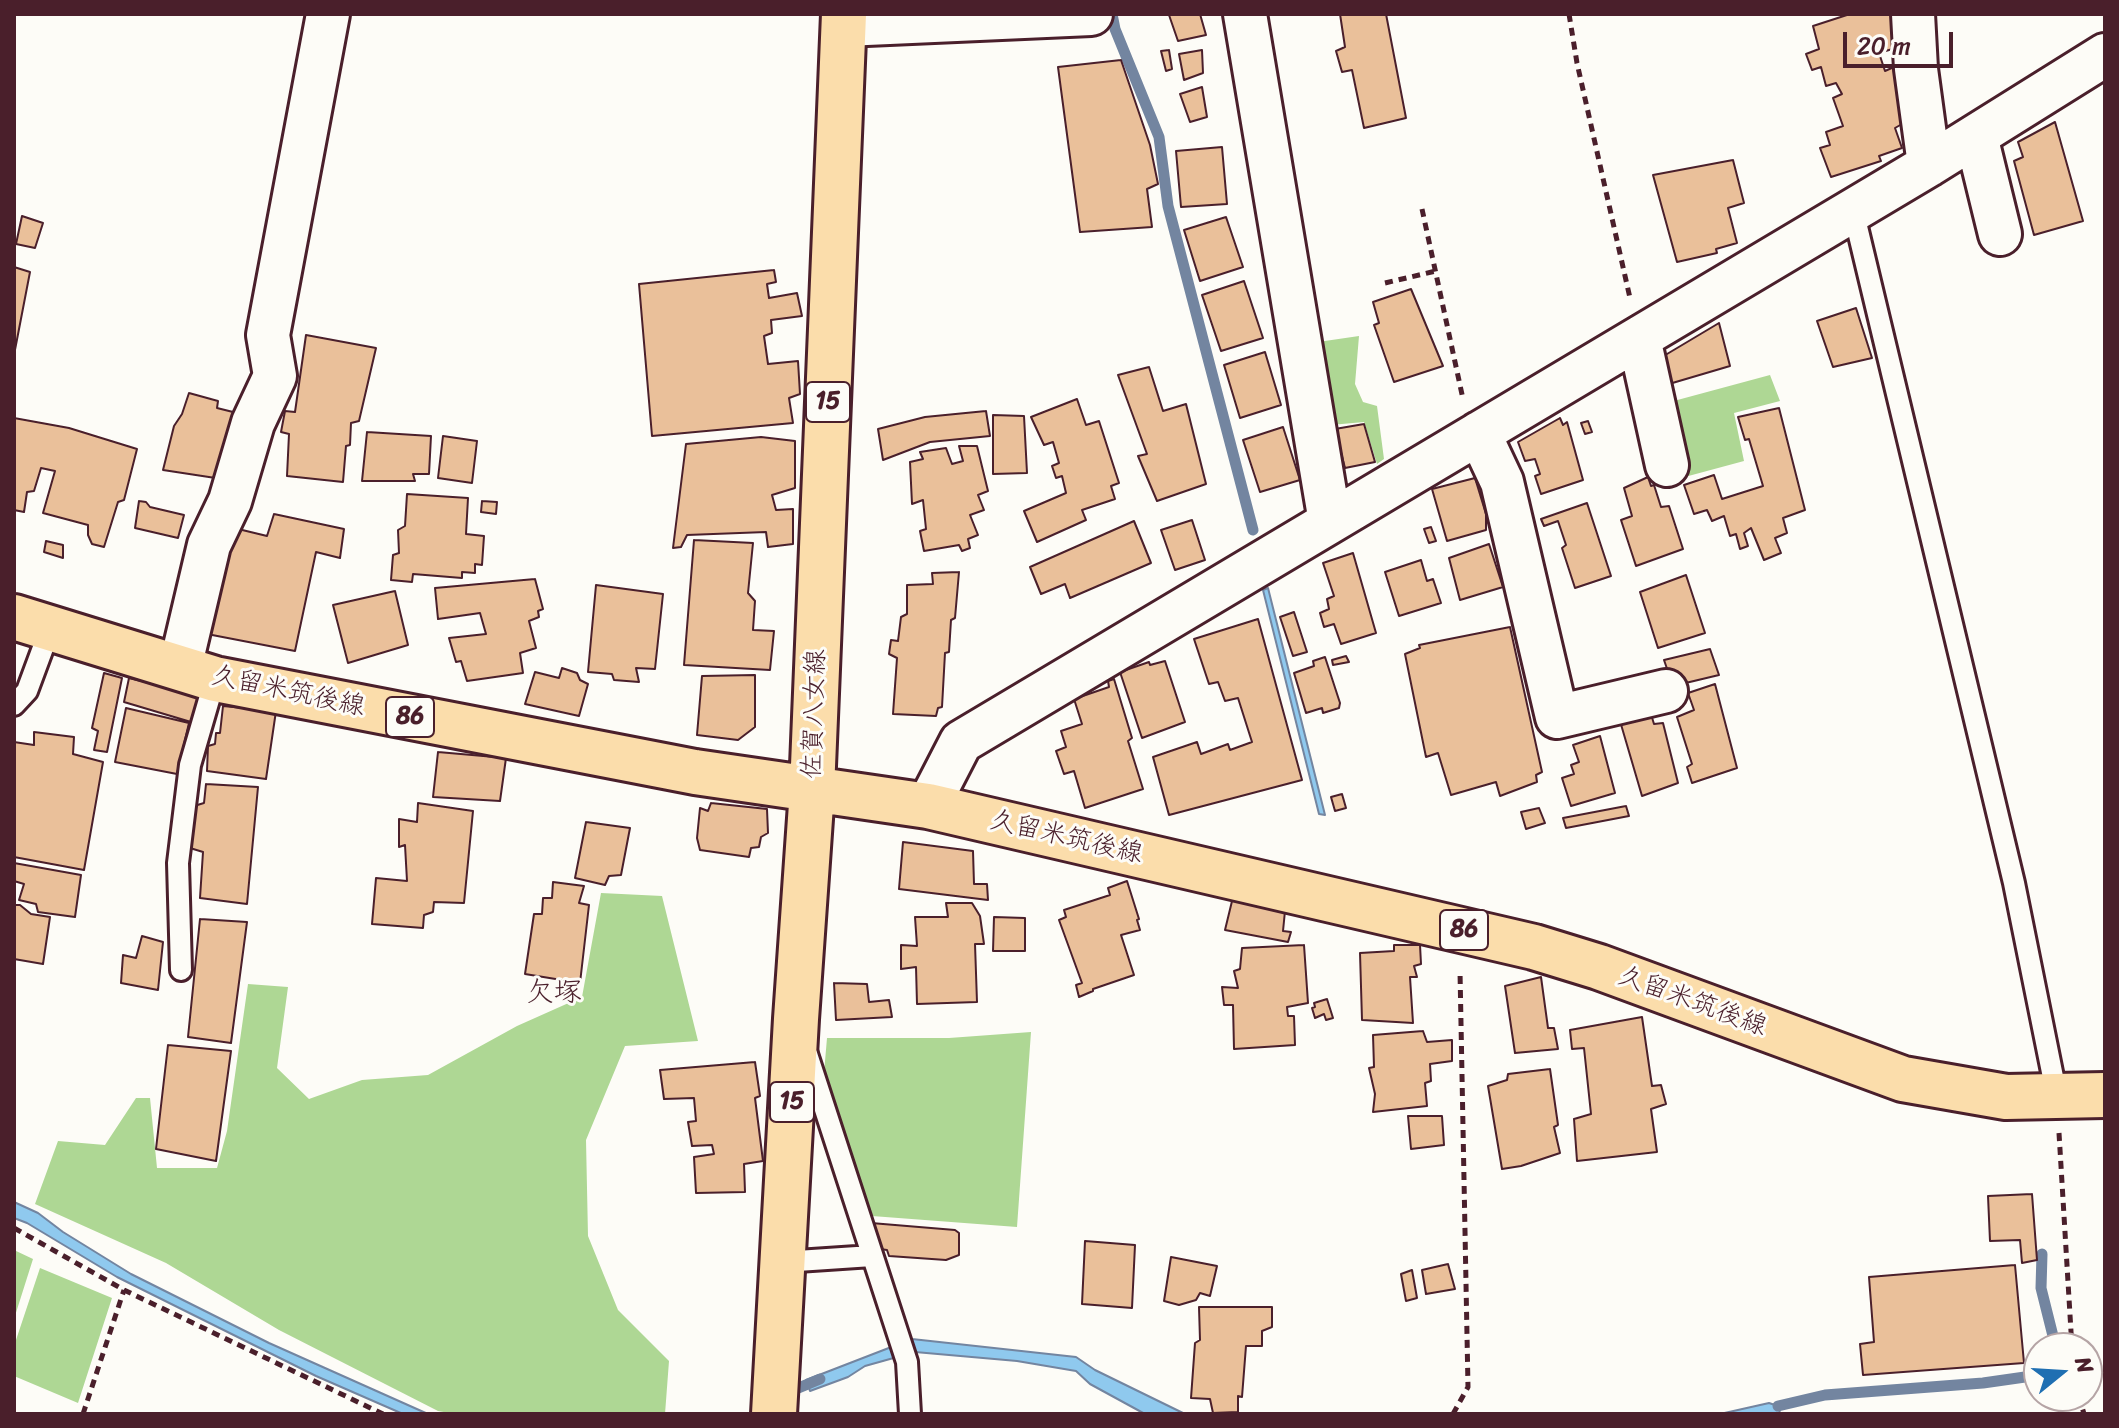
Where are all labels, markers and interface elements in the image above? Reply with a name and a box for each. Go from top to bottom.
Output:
scale bar [1847,16,1957,66]
text: 20 m [1857,25,1911,67]
road number: 15 [806,382,850,422]
street label: 佐賀八女線 [797,648,833,780]
street label: 久留米筑後線 [208,661,368,723]
road number: 86 [386,697,434,737]
street label: 久留米筑後線 [986,805,1146,871]
road number: 86 [1440,910,1488,950]
street label: 久留米筑後線 [1613,961,1771,1043]
district label: 欠塚 [526,977,582,1011]
road number: 15 [770,1082,814,1122]
north arrow [2023,1332,2103,1412]
text: N [2063,1352,2105,1378]

